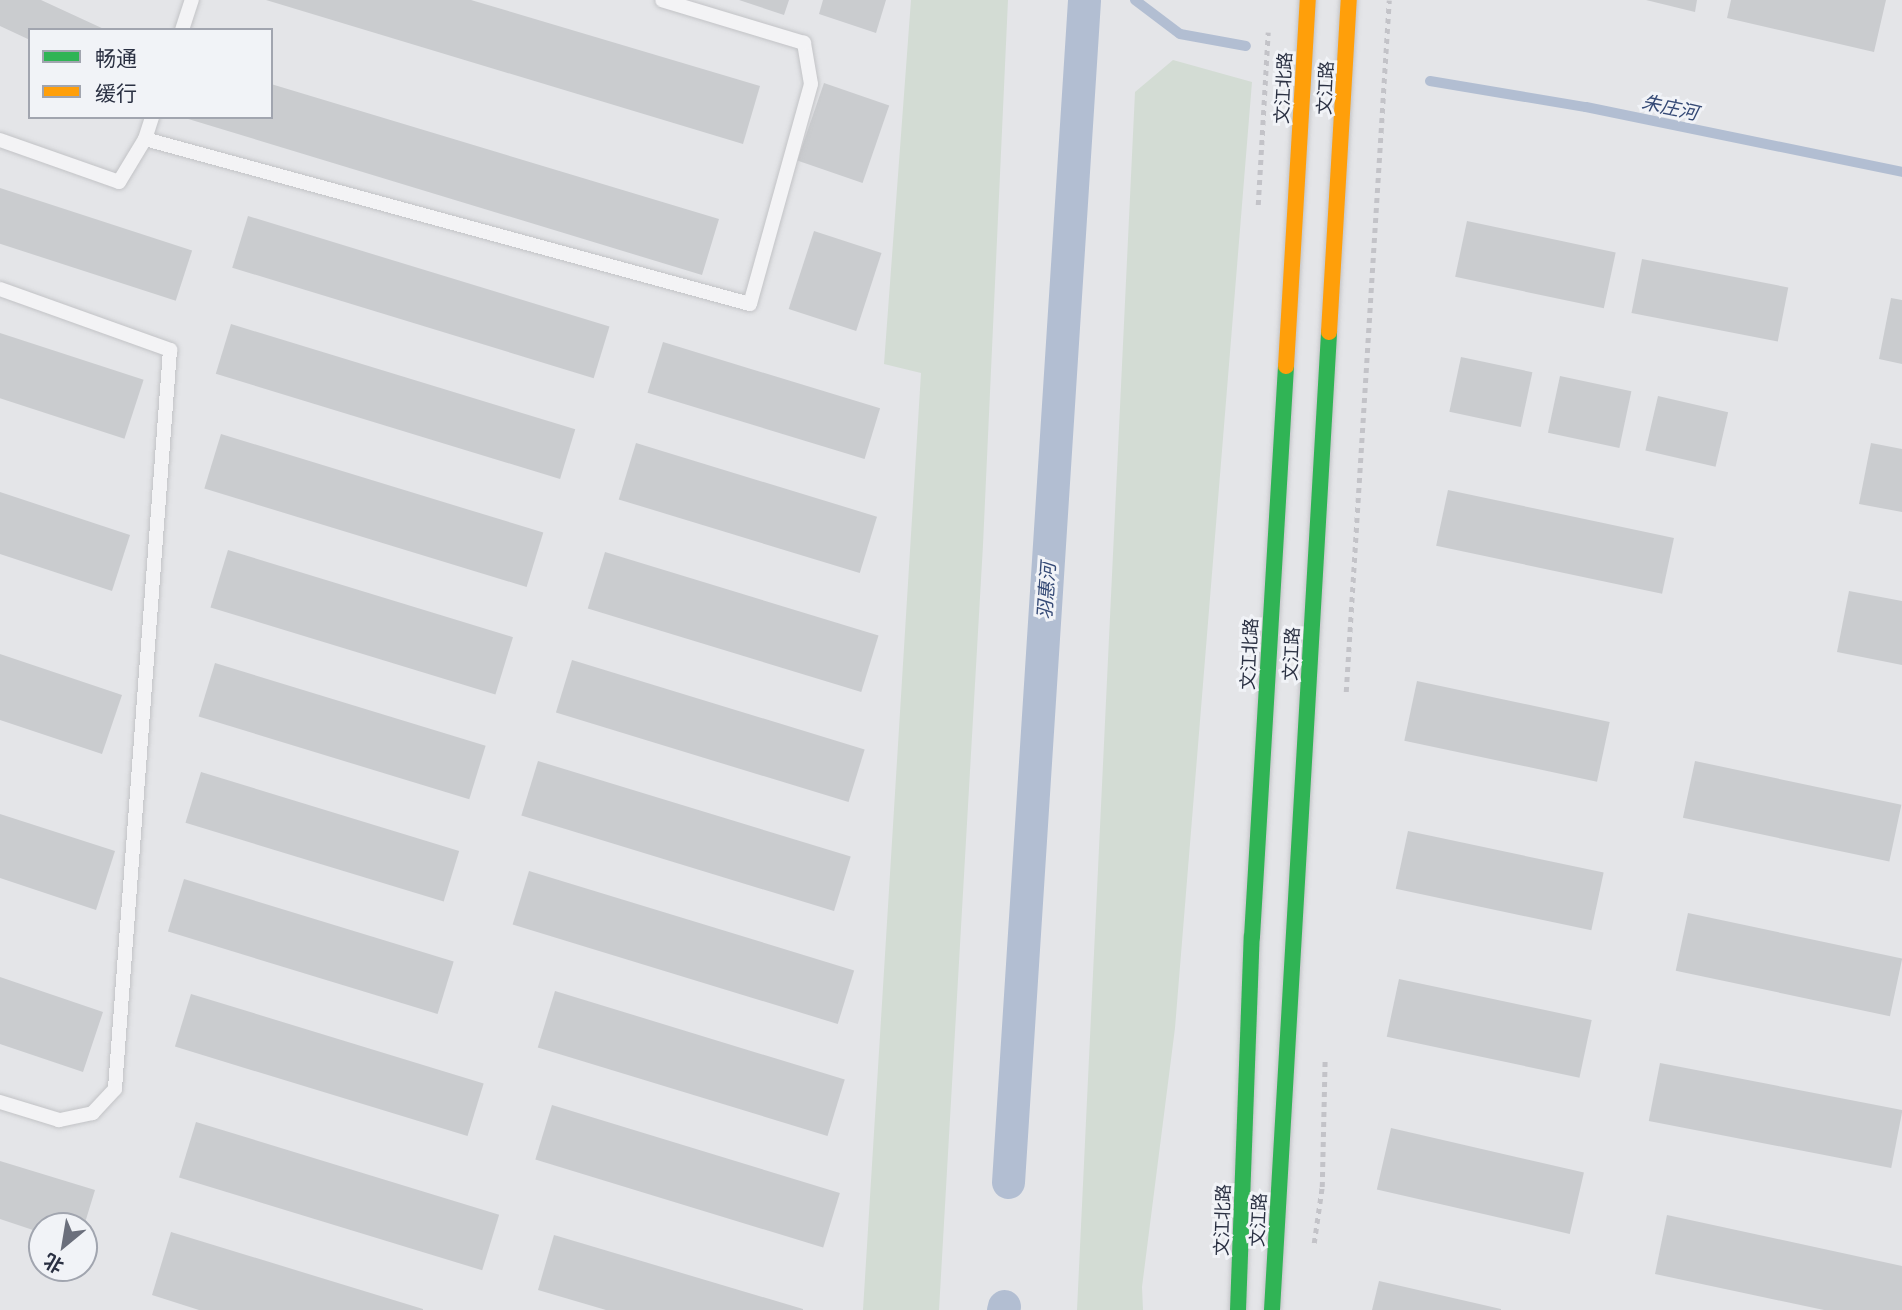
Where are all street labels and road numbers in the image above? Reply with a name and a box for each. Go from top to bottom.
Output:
street label: 文江北路 [1270,51,1296,125]
street label: 文江路 [1313,60,1337,116]
street label: 文江北路 [1236,617,1262,691]
street label: 文江路 [1279,626,1303,682]
street label: 文江北路 [1210,1184,1234,1256]
street label: 文江路 [1246,1192,1270,1248]

